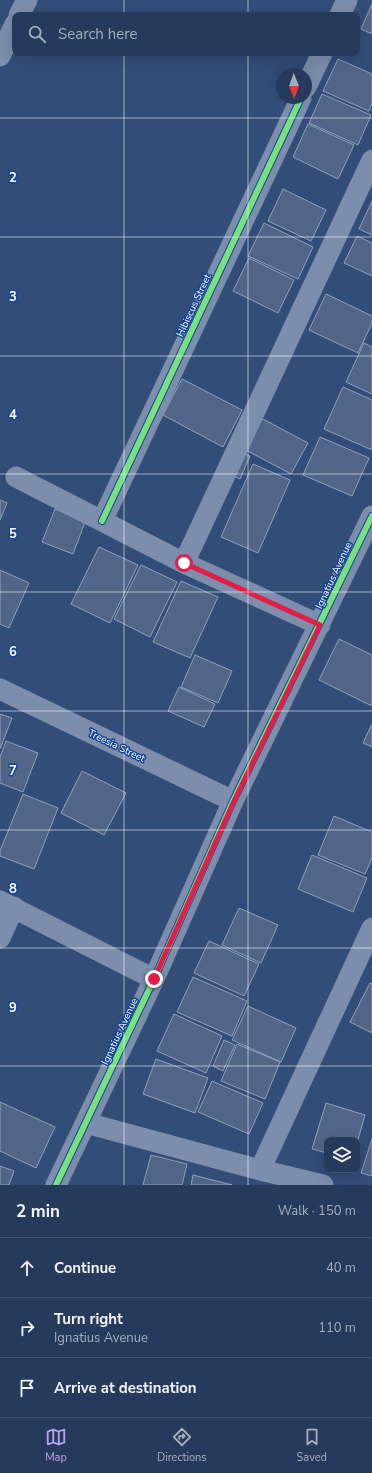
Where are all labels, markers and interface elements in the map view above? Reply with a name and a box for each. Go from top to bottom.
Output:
search box [12,12,360,56]
icon: search [26,23,48,45]
text: Search here [58,24,138,44]
north arrow [276,68,312,104]
text: 2 [9,169,17,187]
street label: Hibiscus Street [173,271,215,339]
text: 3 [9,288,17,306]
text: 4 [9,406,17,424]
text: 5 [9,525,17,543]
street label: Ignatius Avenue [312,540,356,611]
route start [175,554,193,572]
text: 6 [9,643,17,661]
street label: Treesia Street [86,726,148,766]
text: 7 [9,762,17,780]
text: 8 [9,880,17,898]
route end [145,970,163,988]
street label: Ignatius Avenue [98,996,142,1067]
text: 9 [9,999,17,1017]
map controls [324,1137,360,1173]
button: layers [324,1137,360,1173]
text: 2 min [16,1200,60,1223]
text: Walk · 150 m [278,1202,356,1220]
icon: ahead [16,1257,38,1279]
text: Continue [54,1258,116,1278]
text: 40 m [326,1259,356,1277]
text: Turn right [54,1309,123,1329]
icon: right [16,1317,38,1339]
text: 110 m [318,1319,356,1337]
text: Ignatius Avenue [54,1329,148,1347]
icon: arrive [16,1377,38,1399]
text: Arrive at destination [54,1378,197,1398]
tab: Map [45,1426,67,1465]
tab: Directions [157,1426,207,1465]
tab: Saved [297,1426,327,1465]

